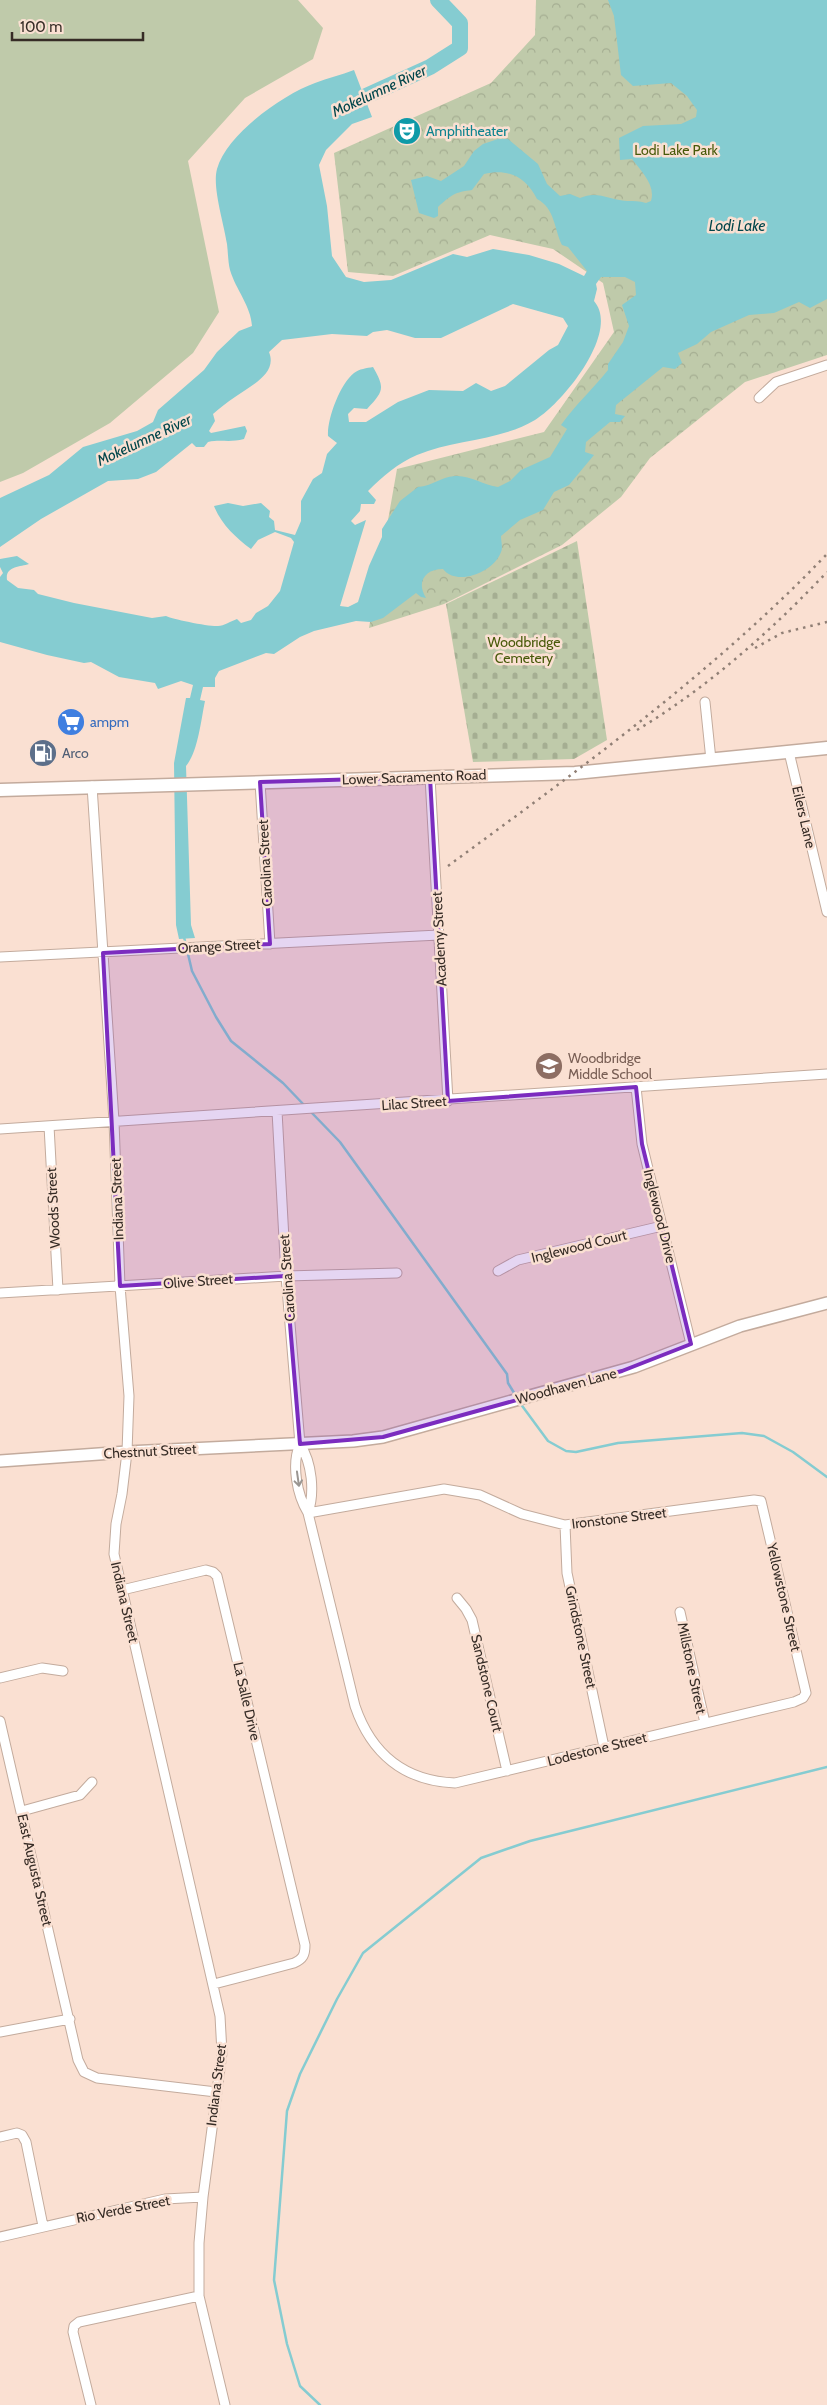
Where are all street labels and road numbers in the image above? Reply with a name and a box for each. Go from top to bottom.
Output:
street label: Lower Sacramento Road [341,765,487,789]
street label: Eilers Lane [788,784,820,850]
street label: Carolina Street [254,819,276,907]
street label: Academy Street [428,891,450,987]
street label: Orange Street [177,935,261,957]
street label: Lilac Street [381,1092,448,1114]
street label: Indiana Street [107,1157,127,1240]
street label: Woods Street [42,1167,64,1249]
street label: Inglewood Drive [640,1167,680,1265]
street label: Inglewood Court [529,1225,629,1267]
street label: Carolina Street [275,1234,299,1322]
street label: Olive Street [162,1270,234,1292]
street label: Woodhaven Lane [514,1364,618,1408]
street label: Chestnut Street [103,1440,197,1462]
street label: Ironstone Street [571,1503,668,1533]
street label: Yellowstone Street [763,1540,805,1653]
street label: Indiana Street [107,1560,143,1644]
street label: Grindstone Street [561,1584,601,1690]
street label: Millstone Street [674,1621,711,1716]
street label: Sandstone Court [467,1633,507,1734]
street label: La Salle Drive [229,1660,265,1742]
street label: Lodestone Street [545,1728,649,1770]
street label: East Augusta Street [13,1812,57,1928]
street label: Indiana Street [202,2043,230,2127]
street label: Rio Verde Street [74,2191,172,2227]

